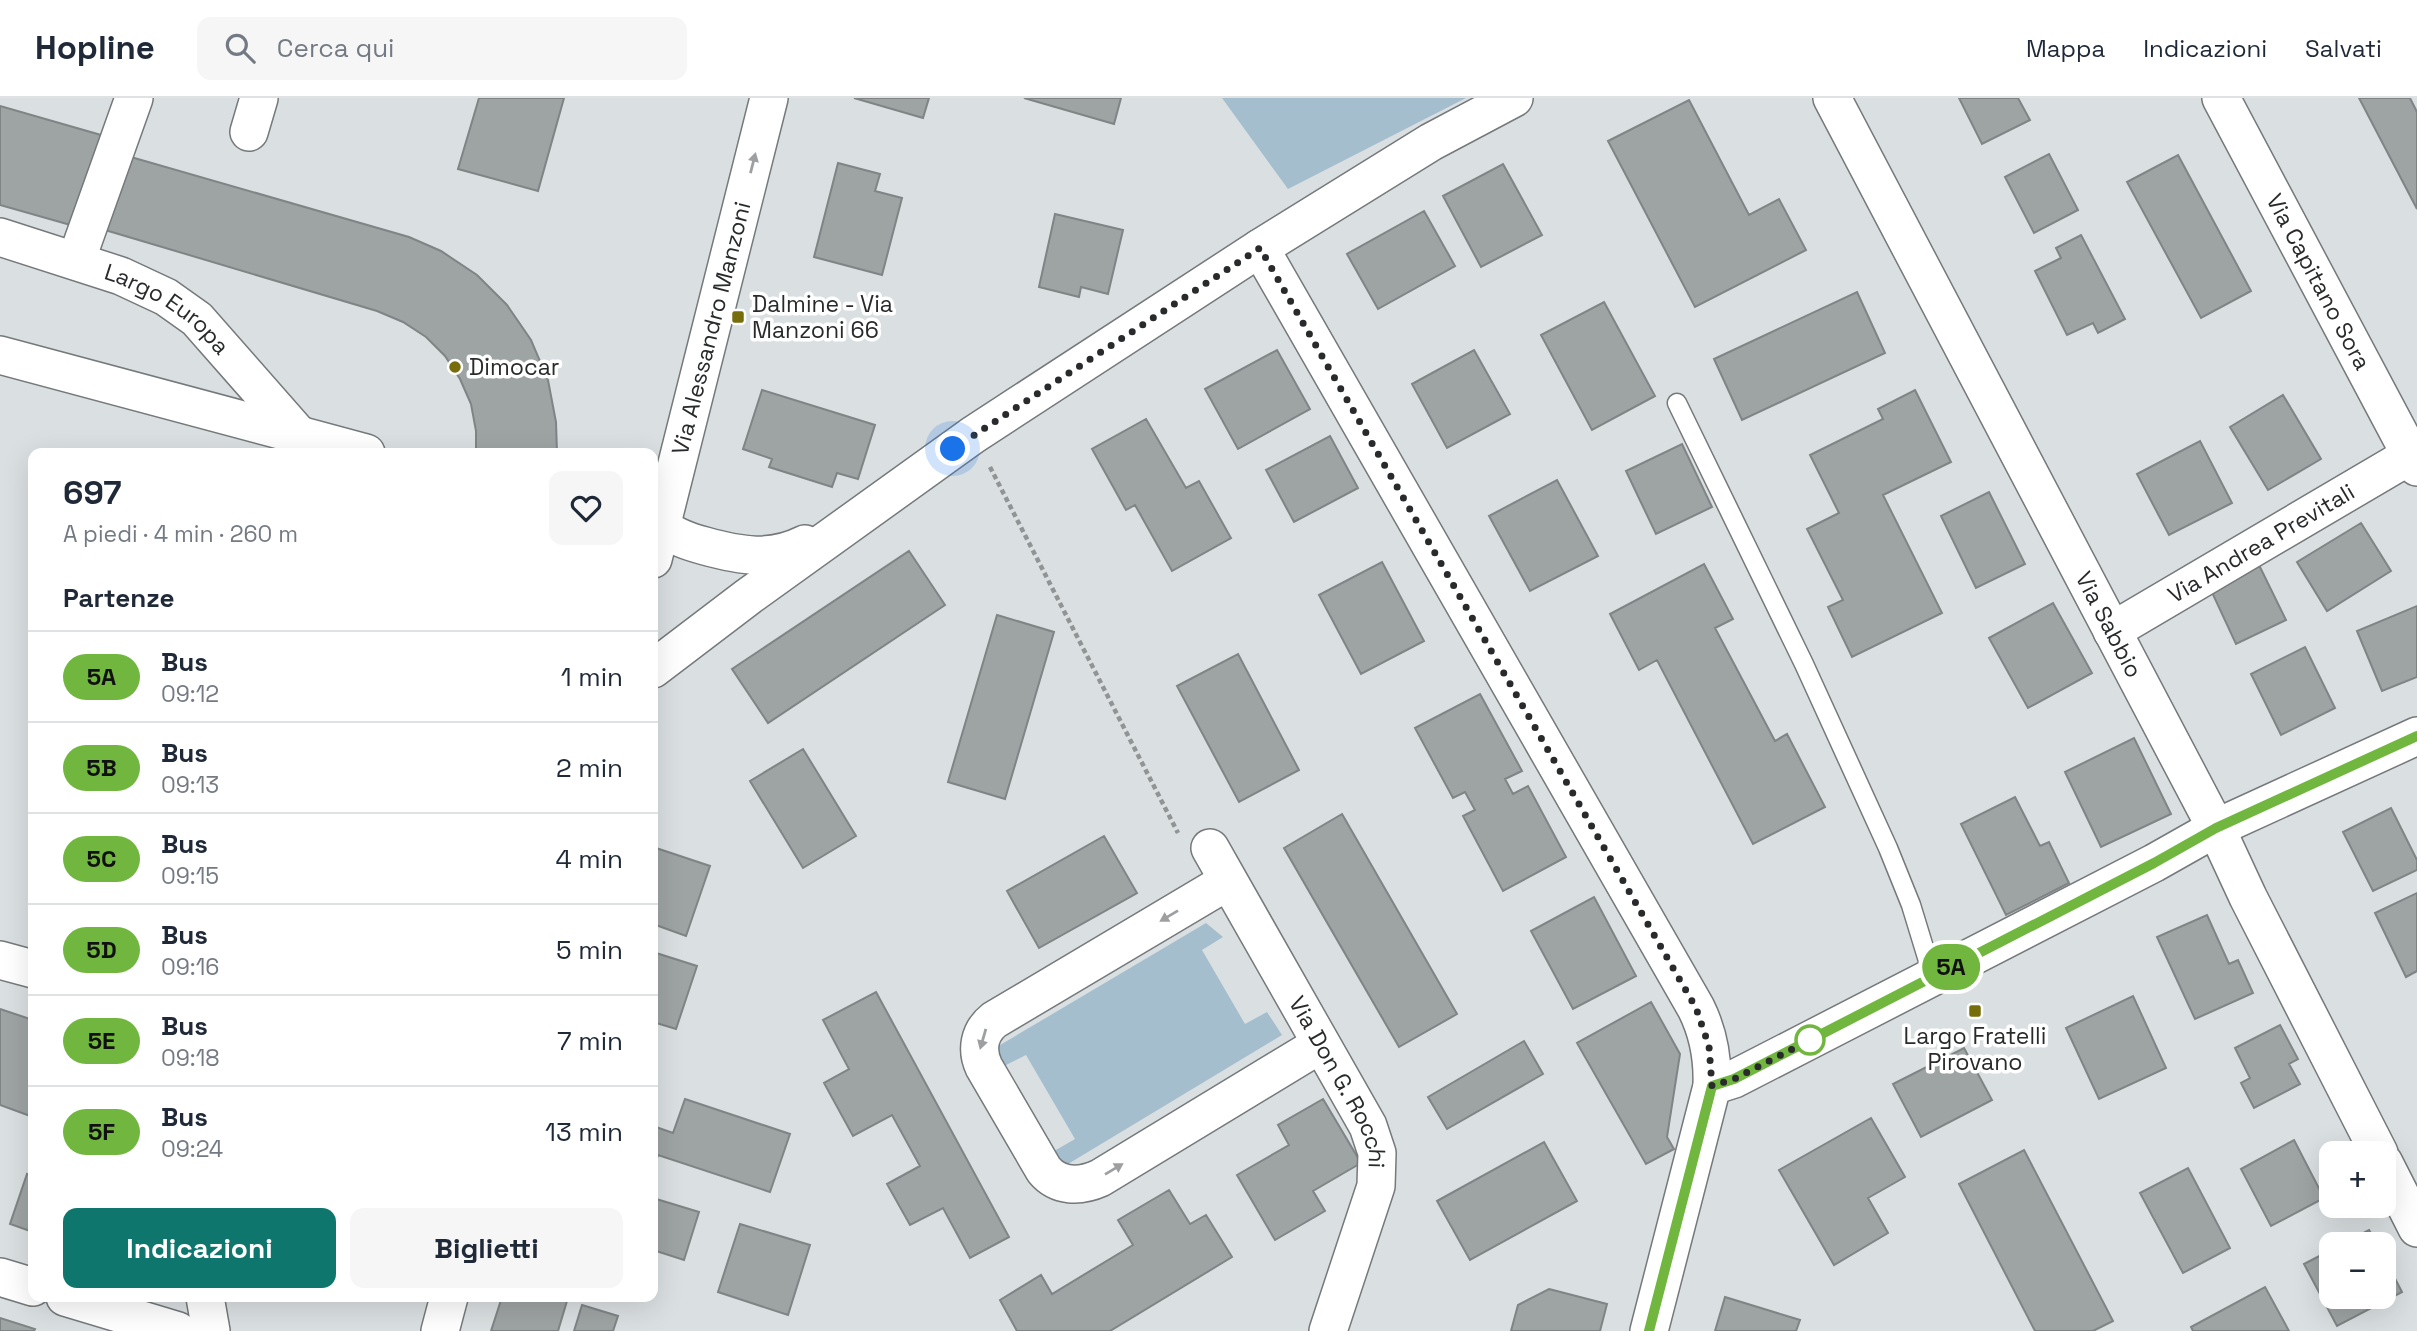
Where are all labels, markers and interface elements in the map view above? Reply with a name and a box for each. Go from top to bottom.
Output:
search box [197,17,687,80]
text: Hopline [35,27,155,69]
icon: search [221,29,259,67]
text: Cerca qui [277,31,394,65]
text: Mappa [2026,33,2105,64]
text: Indicazioni [2143,33,2267,64]
text: Salvati [2305,33,2382,64]
one-way arrow [748,152,759,174]
street label: Via Capitano Sora [2260,188,2378,375]
street label: Via Alessandro Manzoni [665,198,757,458]
street label: Largo Europa [101,257,236,361]
place label: Dalmine - Via Manzoni 66 [752,289,893,345]
marker: Dalmine - Via Manzoni 66 [730,309,746,325]
place label: Dimocar [469,352,560,382]
marker: Dimocar [447,359,463,375]
your location [935,431,970,466]
button: heart [549,471,623,545]
text: 697 [63,472,121,514]
street label: Via Andrea Previtali [2162,477,2360,610]
text: A piedi · 4 min · 260 m [63,519,298,549]
street label: Via Sabbio [2069,566,2149,683]
text: Partenze [63,581,174,615]
text: Bus [161,645,208,679]
text: 1 min [561,660,623,694]
text: 5A [87,661,116,692]
text: 09:12 [161,679,219,709]
text: Bus [161,736,208,770]
text: 2 min [556,751,623,785]
text: 5B [86,752,117,783]
text: 09:13 [161,770,219,800]
text: Bus [161,827,208,861]
text: 4 min [555,842,623,876]
text: 5C [87,843,116,874]
text: 09:15 [161,861,219,891]
one-way arrow [1160,909,1179,922]
text: Bus [161,918,208,952]
text: 5 min [556,933,623,967]
text: 5D [86,934,117,965]
line badge: 5A [1920,944,1982,990]
text: 5A [1936,951,1966,982]
text: 09:16 [161,952,219,982]
street label: Via Don G. Rocchi [1282,991,1392,1169]
marker: Largo Fratelli Pirovano [1967,1003,1983,1019]
text: Bus [161,1009,208,1043]
place label: Largo Fratelli Pirovano [1904,1021,2046,1077]
text: 7 min [557,1024,623,1058]
text: 5E [88,1025,115,1056]
unlabelled marker [1795,1025,1825,1055]
one-way arrow [977,1029,987,1050]
text: 09:18 [161,1043,220,1073]
text: Bus [161,1100,208,1134]
text: 13 min [545,1115,623,1149]
text: 5F [88,1116,115,1147]
text: 09:24 [161,1134,223,1164]
map controls [2319,1141,2396,1309]
button: + [2319,1141,2396,1218]
one-way arrow [1105,1163,1124,1176]
button: Indicazioni [63,1208,336,1288]
button: Biglietti [350,1208,623,1288]
button: − [2319,1232,2396,1309]

